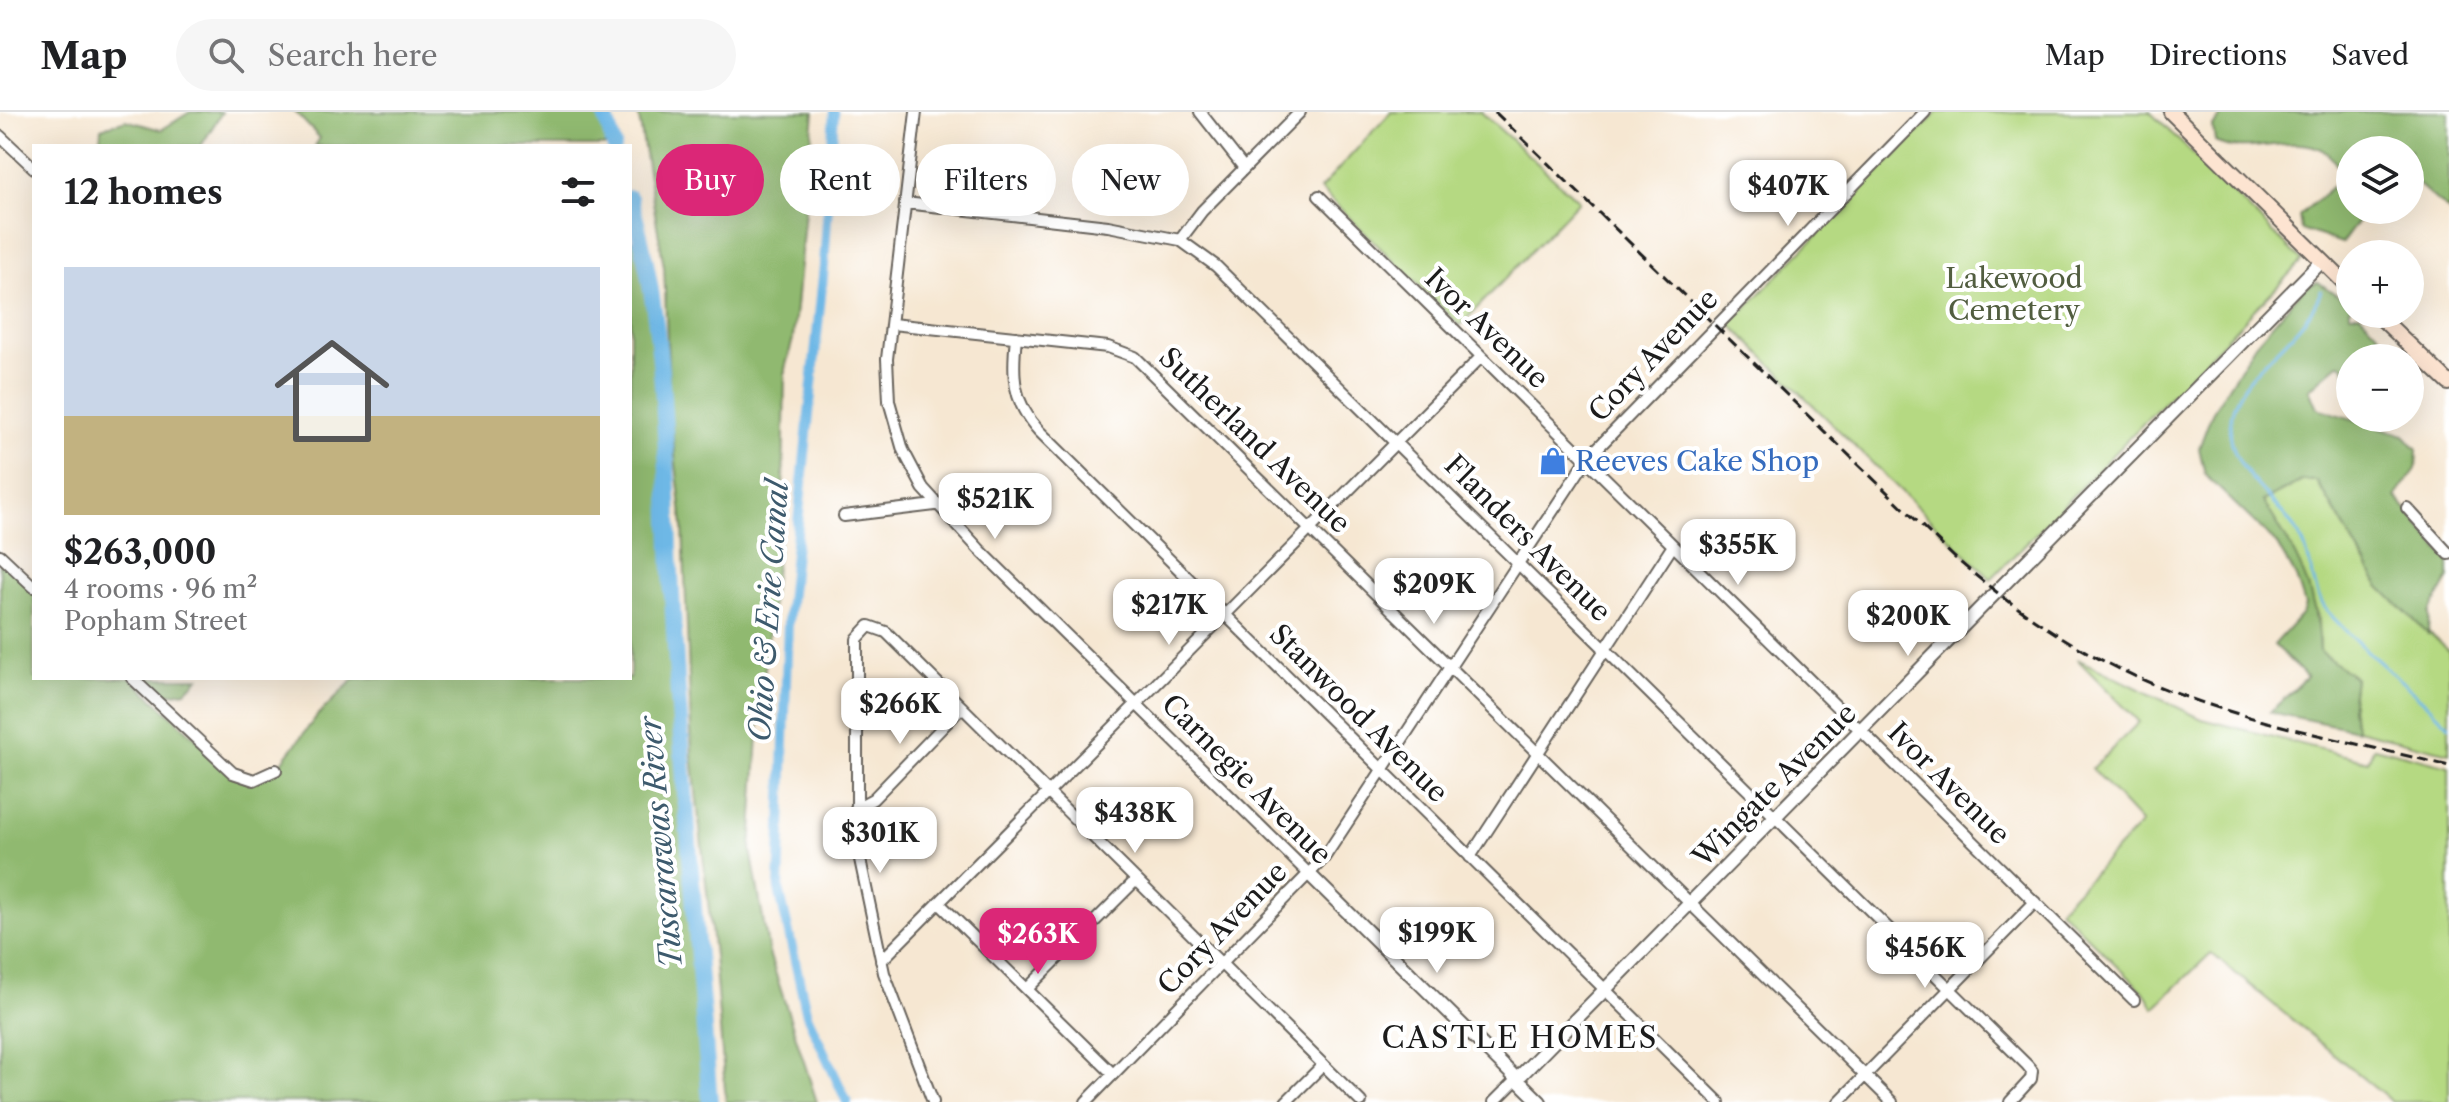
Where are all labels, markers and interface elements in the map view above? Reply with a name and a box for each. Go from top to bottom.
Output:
search box [176,19,736,91]
text: Map [40,32,128,79]
icon: search [204,33,248,77]
text: Search here [268,37,438,74]
text: Map [2045,38,2105,72]
text: Directions [2149,38,2287,72]
text: Saved [2331,38,2409,72]
map controls [2336,136,2424,432]
button: layers [2336,136,2424,224]
chip: Buy [656,144,764,216]
chip: Rent [780,144,900,216]
chip: Filters [916,144,1056,216]
chip: New [1072,144,1189,216]
pin: $407K [1732,160,1844,228]
icon: filters [556,170,600,214]
text: $407K [1748,170,1828,202]
text: 12 homes [64,171,223,213]
button: + [2336,240,2424,328]
street label: Ivor Avenue [1418,261,1556,395]
park label: Lakewood Cemetery [1945,261,2083,327]
street label: Cory Avenue [1581,282,1725,428]
icon: home [260,319,404,463]
street label: Sutherland Avenue [1152,340,1358,540]
button: − [2336,344,2424,432]
place label: Reeves Cake Shop [1575,444,1819,478]
shop icon: Reeves Cake Shop [1538,446,1568,476]
street label: Flanders Avenue [1438,448,1618,628]
pin: $521K [939,473,1051,541]
water label: Ohio & Erie Canal [741,476,796,743]
text: $521K [957,483,1033,515]
pin: $355K [1682,519,1794,587]
text: $355K [1699,529,1777,561]
text: $263,000 [64,531,217,573]
pin: $209K [1378,558,1490,626]
text: $209K [1393,568,1475,600]
text: 4 rooms · 96 m² [64,573,257,605]
pin: $217K [1113,579,1225,647]
text: $217K [1131,589,1207,621]
pin: $200K [1852,590,1964,658]
text: $200K [1866,600,1950,632]
text: Popham Street [64,605,247,637]
street label: Stanwood Avenue [1263,617,1455,809]
pin: $266K [844,678,956,746]
street label: Carnegie Avenue [1155,687,1339,871]
text: $266K [859,688,941,720]
street label: Wingate Avenue [1684,696,1863,875]
water label: Tuscarawas River [631,713,690,969]
street label: Ivor Avenue [1881,715,2017,851]
pin: $438K [1079,787,1191,855]
text: $438K [1094,797,1176,829]
pin: $301K [824,807,936,875]
text: $301K [841,817,919,849]
street label: Cory Avenue [1150,855,1294,1001]
pin: $199K [1381,907,1493,975]
pin: $263K [982,908,1094,976]
text: $199K [1398,917,1476,949]
text: $263K [998,918,1078,950]
pin: $456K [1869,922,1981,990]
text: $456K [1885,932,1965,964]
district label: CASTLE HOMES [1381,1019,1659,1056]

